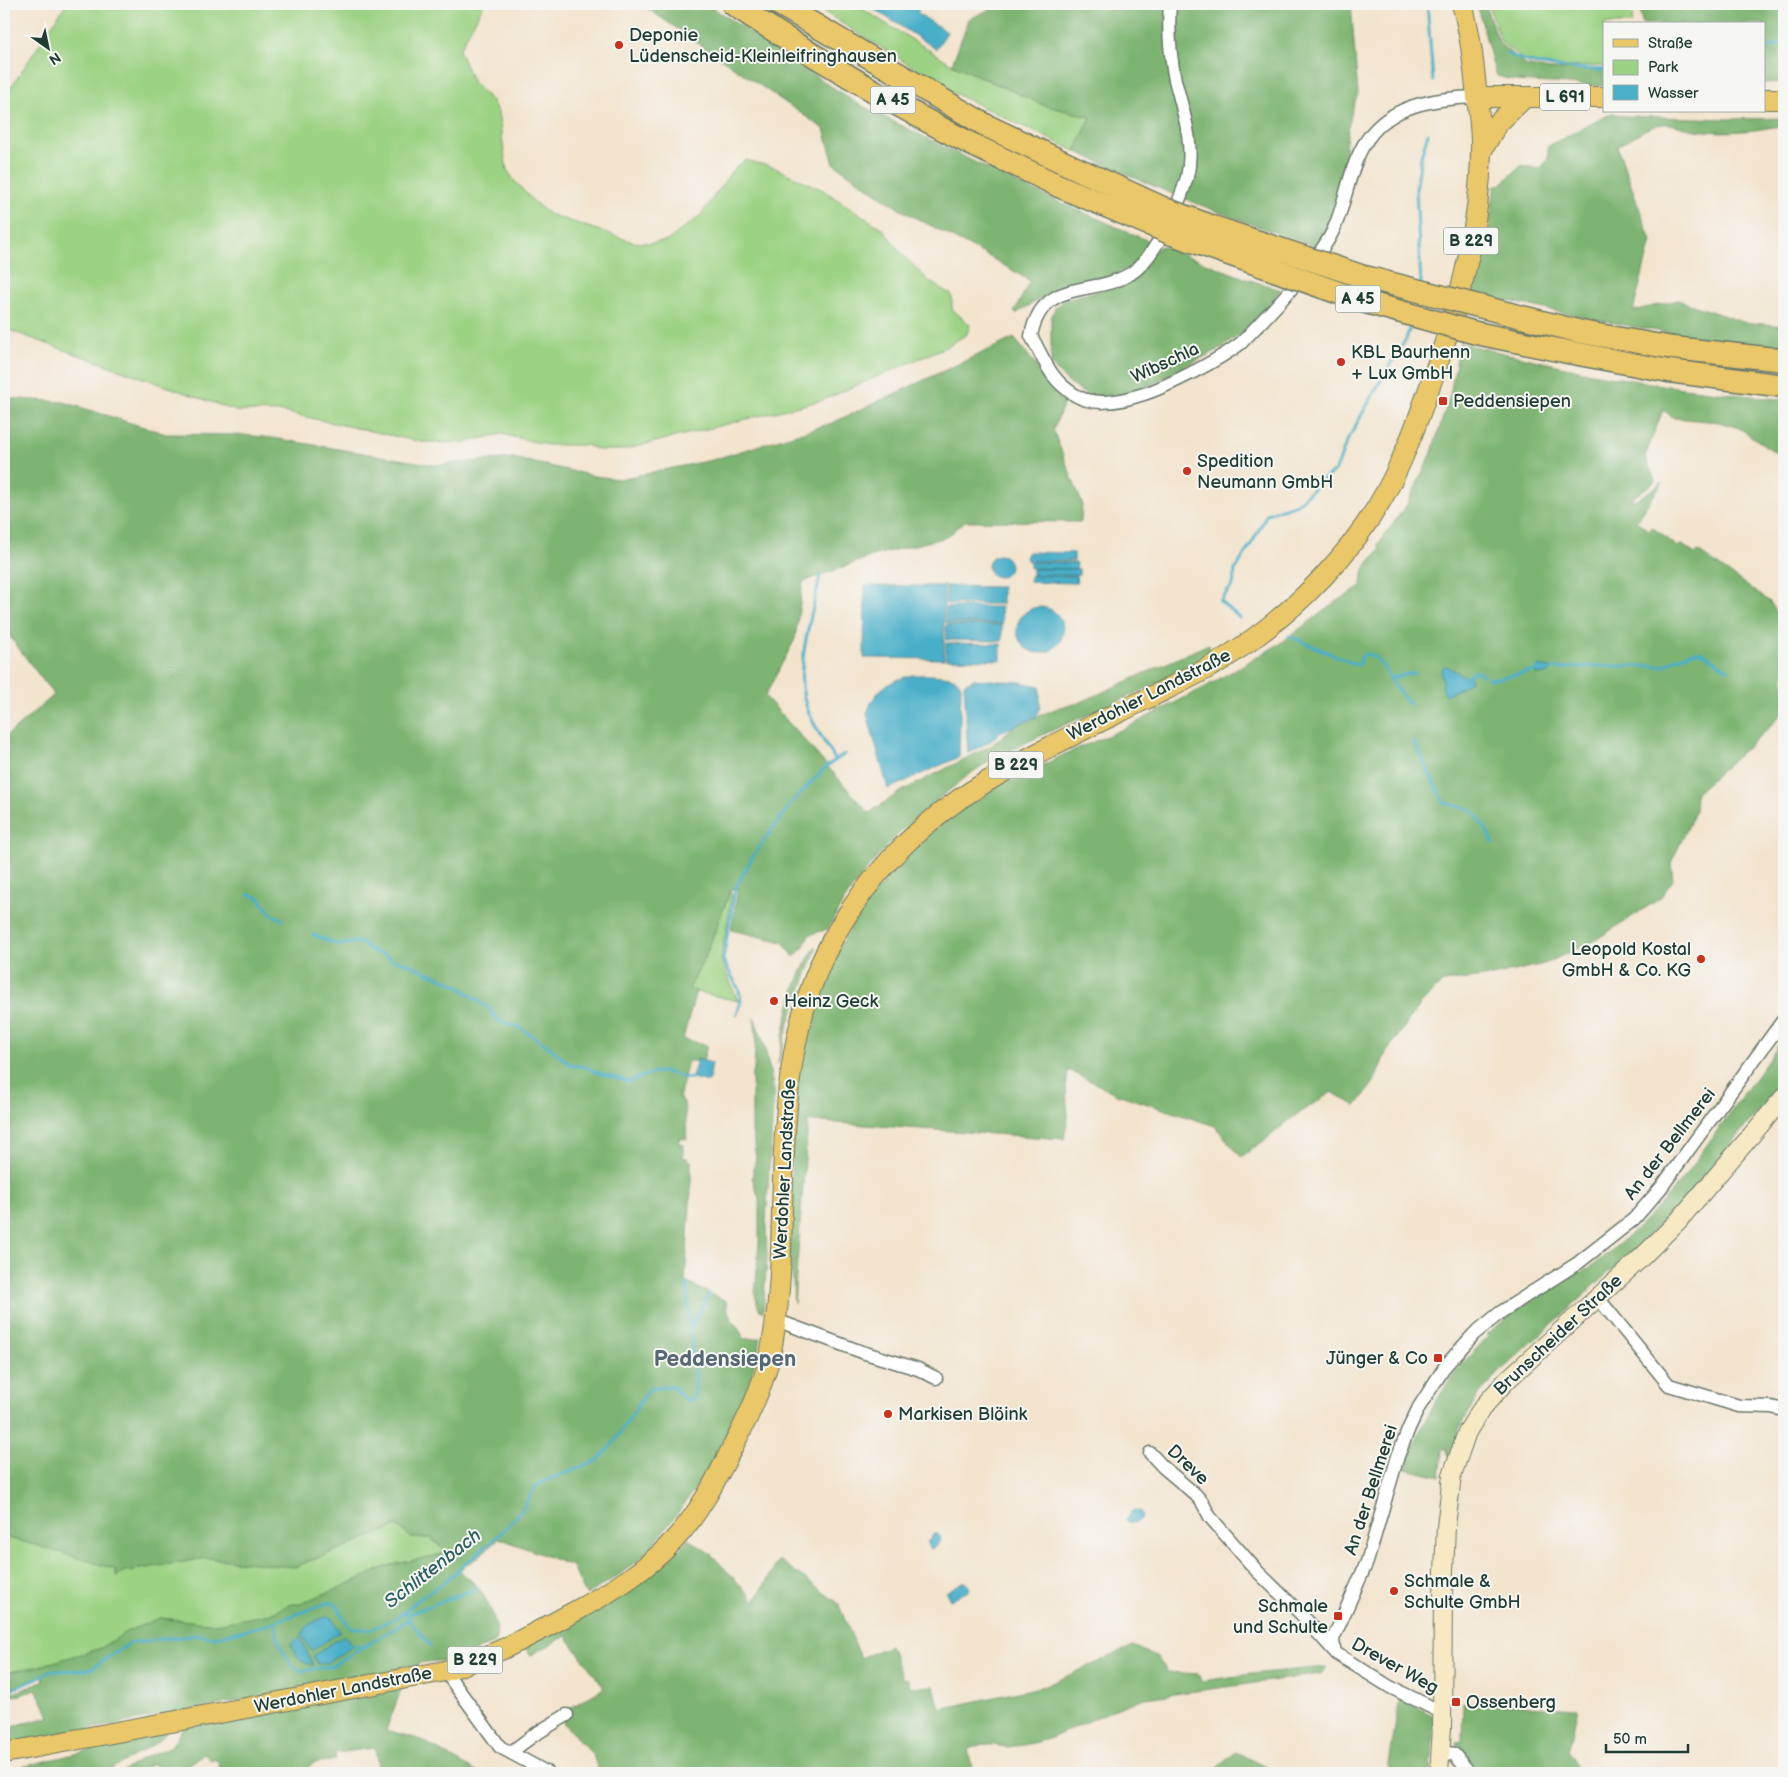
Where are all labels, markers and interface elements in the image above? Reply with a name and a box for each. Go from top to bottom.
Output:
north arrow [22,22,72,72]
legend [1603,22,1766,112]
place label: Deponie Lüdenscheid-Kleinleifringhausen [629,25,897,67]
text: Straße [1648,34,1693,53]
marker: Deponie Lüdenscheid-Kleinleifringhausen [613,39,625,51]
text: N [46,48,64,68]
text: Park [1648,58,1679,77]
road number: L 691 [1540,84,1590,110]
text: Wasser [1648,84,1699,103]
road number: A 45 [870,86,916,114]
road number: B 229 [1444,228,1498,255]
road number: A 45 [1336,286,1380,312]
street label: Wibschla [1128,338,1202,388]
place label: KBL Baurhenn + Lux GmbH [1351,342,1470,384]
marker: KBL Baurhenn + Lux GmbH [1335,356,1347,368]
place label: Peddensiepen [1453,391,1571,412]
marker: Peddensiepen [1437,395,1449,407]
place label: Spedition Neumann GmbH [1197,451,1333,493]
marker: Spedition Neumann GmbH [1181,465,1193,477]
street label: Werdohler Landstraße [1064,645,1234,745]
road number: B 229 [988,752,1044,778]
place label: Leopold Kostal GmbH & Co. KG [1562,939,1691,981]
marker: Leopold Kostal GmbH & Co. KG [1695,953,1707,965]
place label: Heinz Geck [784,991,878,1012]
marker: Heinz Geck [768,995,780,1007]
street label: Werdohler Landstraße [770,1078,800,1260]
street label: An der Bellmerei [1620,1084,1720,1204]
street label: Brunscheider Straße [1489,1270,1627,1400]
district label: Peddensiepen [654,1346,796,1373]
place label: Jünger & Co [1326,1348,1428,1369]
marker: Jünger & Co [1432,1352,1444,1364]
place label: Markisen Blöink [898,1404,1028,1425]
marker: Markisen Blöink [882,1408,894,1420]
street label: An der Bellmerei [1340,1422,1402,1558]
street label: Dreve [1163,1441,1213,1490]
water label: Schlittenbach [380,1524,486,1614]
place label: Schmale & Schulte GmbH [1404,1571,1521,1613]
marker: Schmale & Schulte GmbH [1388,1585,1400,1597]
place label: Schmale und Schulte [1233,1596,1328,1638]
marker: Schmale und Schulte [1332,1610,1344,1622]
street label: Drever Weg [1348,1634,1442,1698]
road number: B 229 [448,1646,502,1674]
street label: Werdohler Landstraße [252,1662,434,1718]
place label: Ossenberg [1466,1692,1556,1713]
marker: Ossenberg [1450,1696,1462,1708]
scale bar [1606,1722,1688,1754]
text: 50 m [1613,1730,1647,1749]

